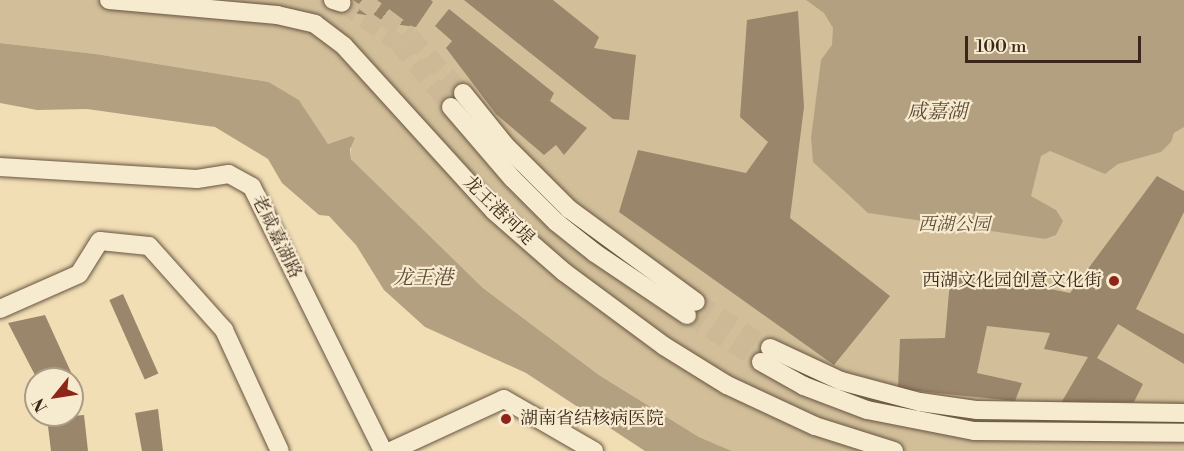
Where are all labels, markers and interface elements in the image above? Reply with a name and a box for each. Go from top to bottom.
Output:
scale bar [968,24,1144,62]
text: 100 m [976,35,1027,58]
water label: 咸嘉湖 [907,100,967,124]
street label: 龙王港河堤 [458,172,538,250]
street label: 老咸嘉湖路 [247,192,305,282]
park label: 西湖公园 [918,214,990,236]
water label: 龙王港 [393,266,453,290]
place label: 西湖文化园创意文化街 [922,270,1102,292]
marker: 西湖文化园创意文化街 [1107,274,1121,288]
north arrow [24,367,84,427]
text: N [28,395,52,415]
place label: 湖南省结核病医院 [520,408,664,430]
marker: 湖南省结核病医院 [497,410,515,428]

